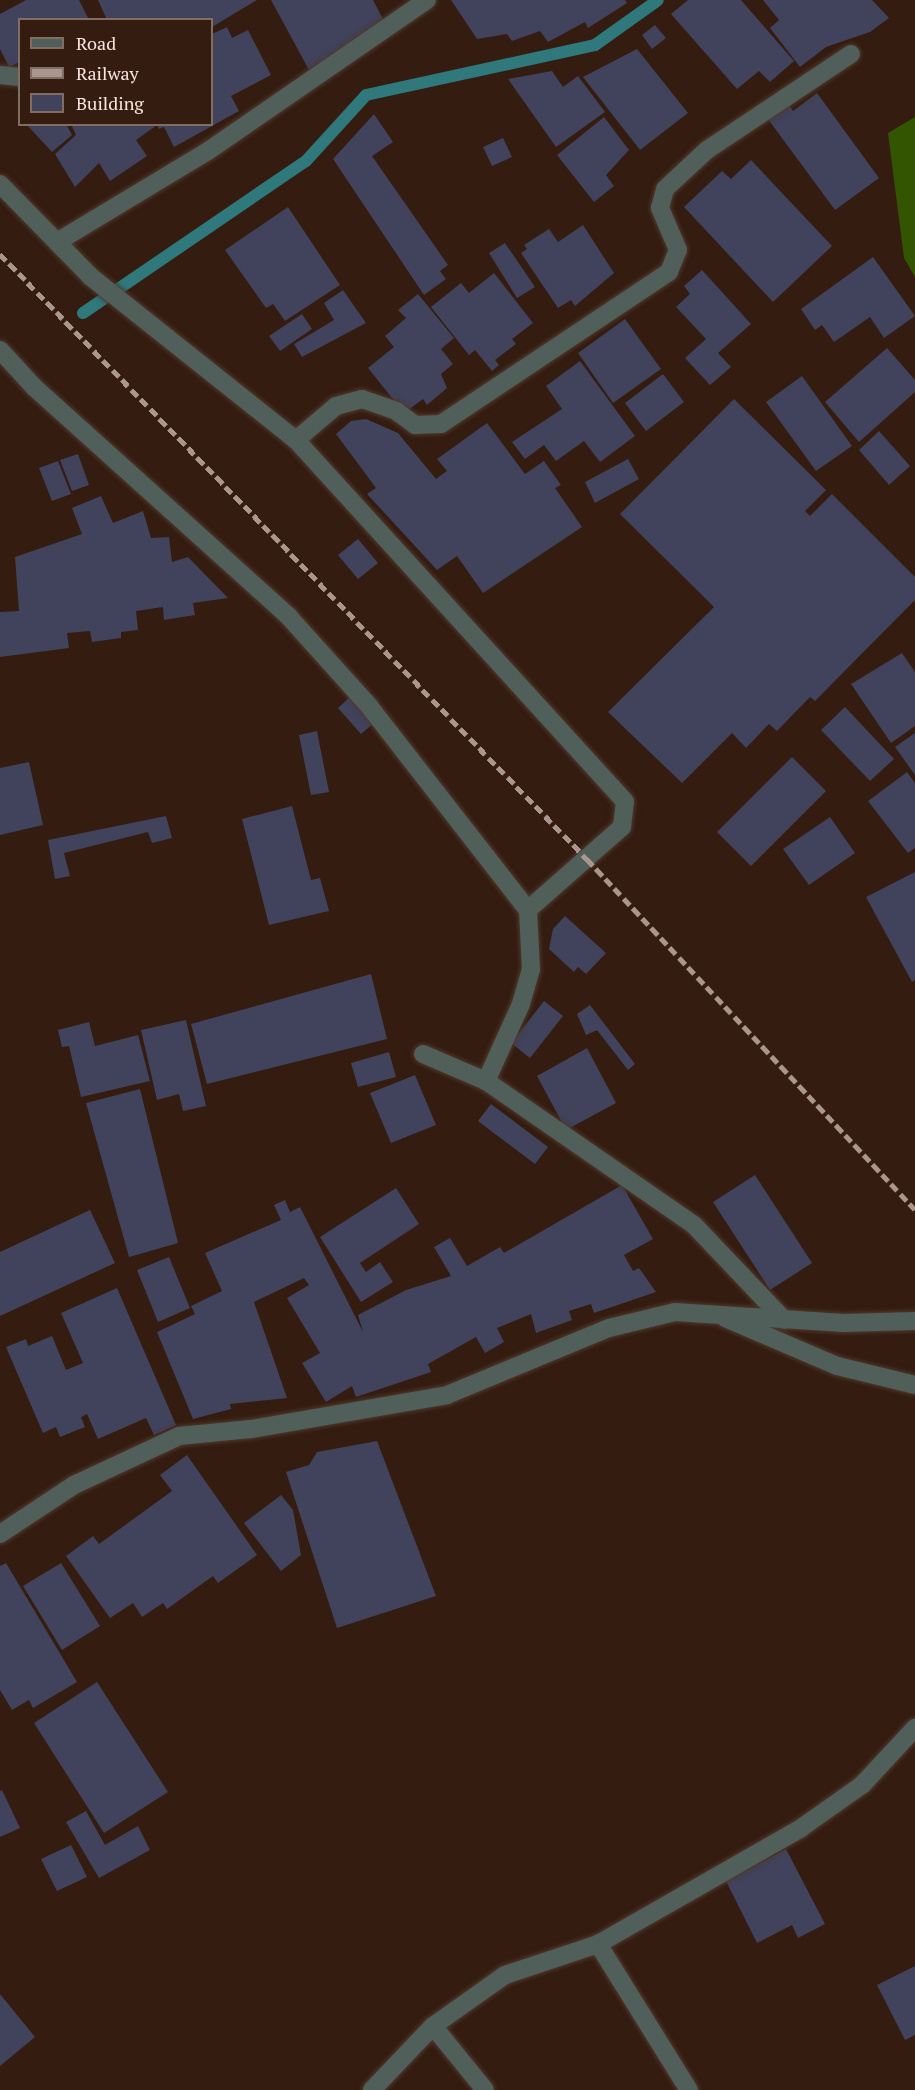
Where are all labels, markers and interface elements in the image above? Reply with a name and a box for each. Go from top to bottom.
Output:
legend [18,18,213,126]
text: Road [76,31,116,55]
text: Railway [76,61,139,85]
text: Building [76,91,144,115]

